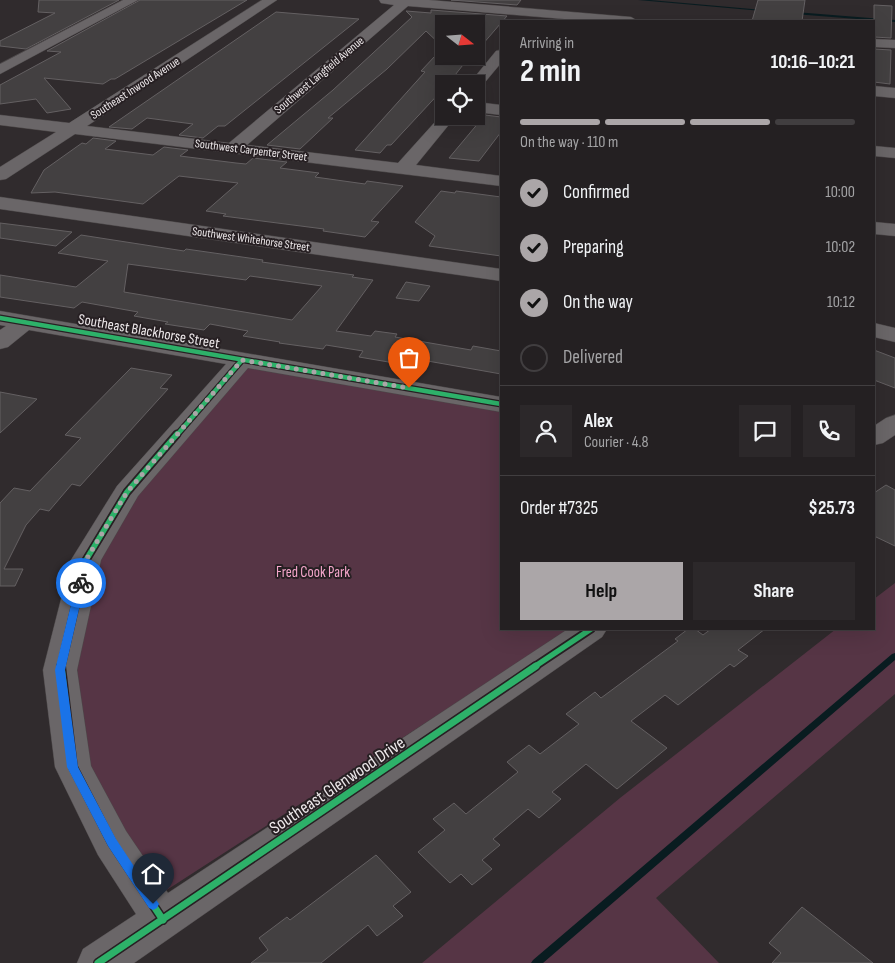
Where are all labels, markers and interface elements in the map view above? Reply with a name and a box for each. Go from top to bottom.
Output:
north arrow [435,15,485,65]
map controls [435,15,485,125]
street label: Southwest Langfield Avenue [271,33,367,117]
text: Arriving in [520,34,574,53]
text: 10:16–10:21 [771,51,855,74]
text: 2 min [520,52,581,91]
street label: Southeast Inwood Avenue [88,54,183,123]
button: locate [435,75,485,125]
text: On the way · 110 m [520,133,618,152]
street label: Southwest Carpenter Street [194,136,308,165]
icon: check [520,179,548,207]
text: Confirmed [563,181,630,204]
text: 10:00 [825,183,855,202]
street label: Southwest Whitehorse Street [191,224,311,255]
icon: check [520,234,548,262]
text: Preparing [563,236,624,259]
text: 10:02 [826,238,855,257]
icon: check [520,289,548,317]
text: On the way [563,291,633,314]
text: 10:12 [827,293,855,312]
street label: Southeast Blackhorse Street [77,310,221,353]
pin [388,337,430,388]
icon: bag [395,344,423,372]
text: Delivered [563,346,623,369]
button: person [520,405,572,457]
button: chat [739,405,791,457]
button: phone [803,405,855,457]
text: Alex [584,410,613,433]
text: Courier · 4.8 [584,433,648,452]
text: Order #7325 [520,497,598,520]
text: $25.73 [808,497,855,520]
courier [56,558,106,608]
button: Help [520,562,683,620]
button: Share [693,562,855,620]
park label: Fred Cook Park [276,563,350,582]
icon: bike [67,569,95,597]
street label: Southeast Glenwood Drive [266,732,409,839]
pin [132,853,174,904]
icon: home [139,860,167,888]

